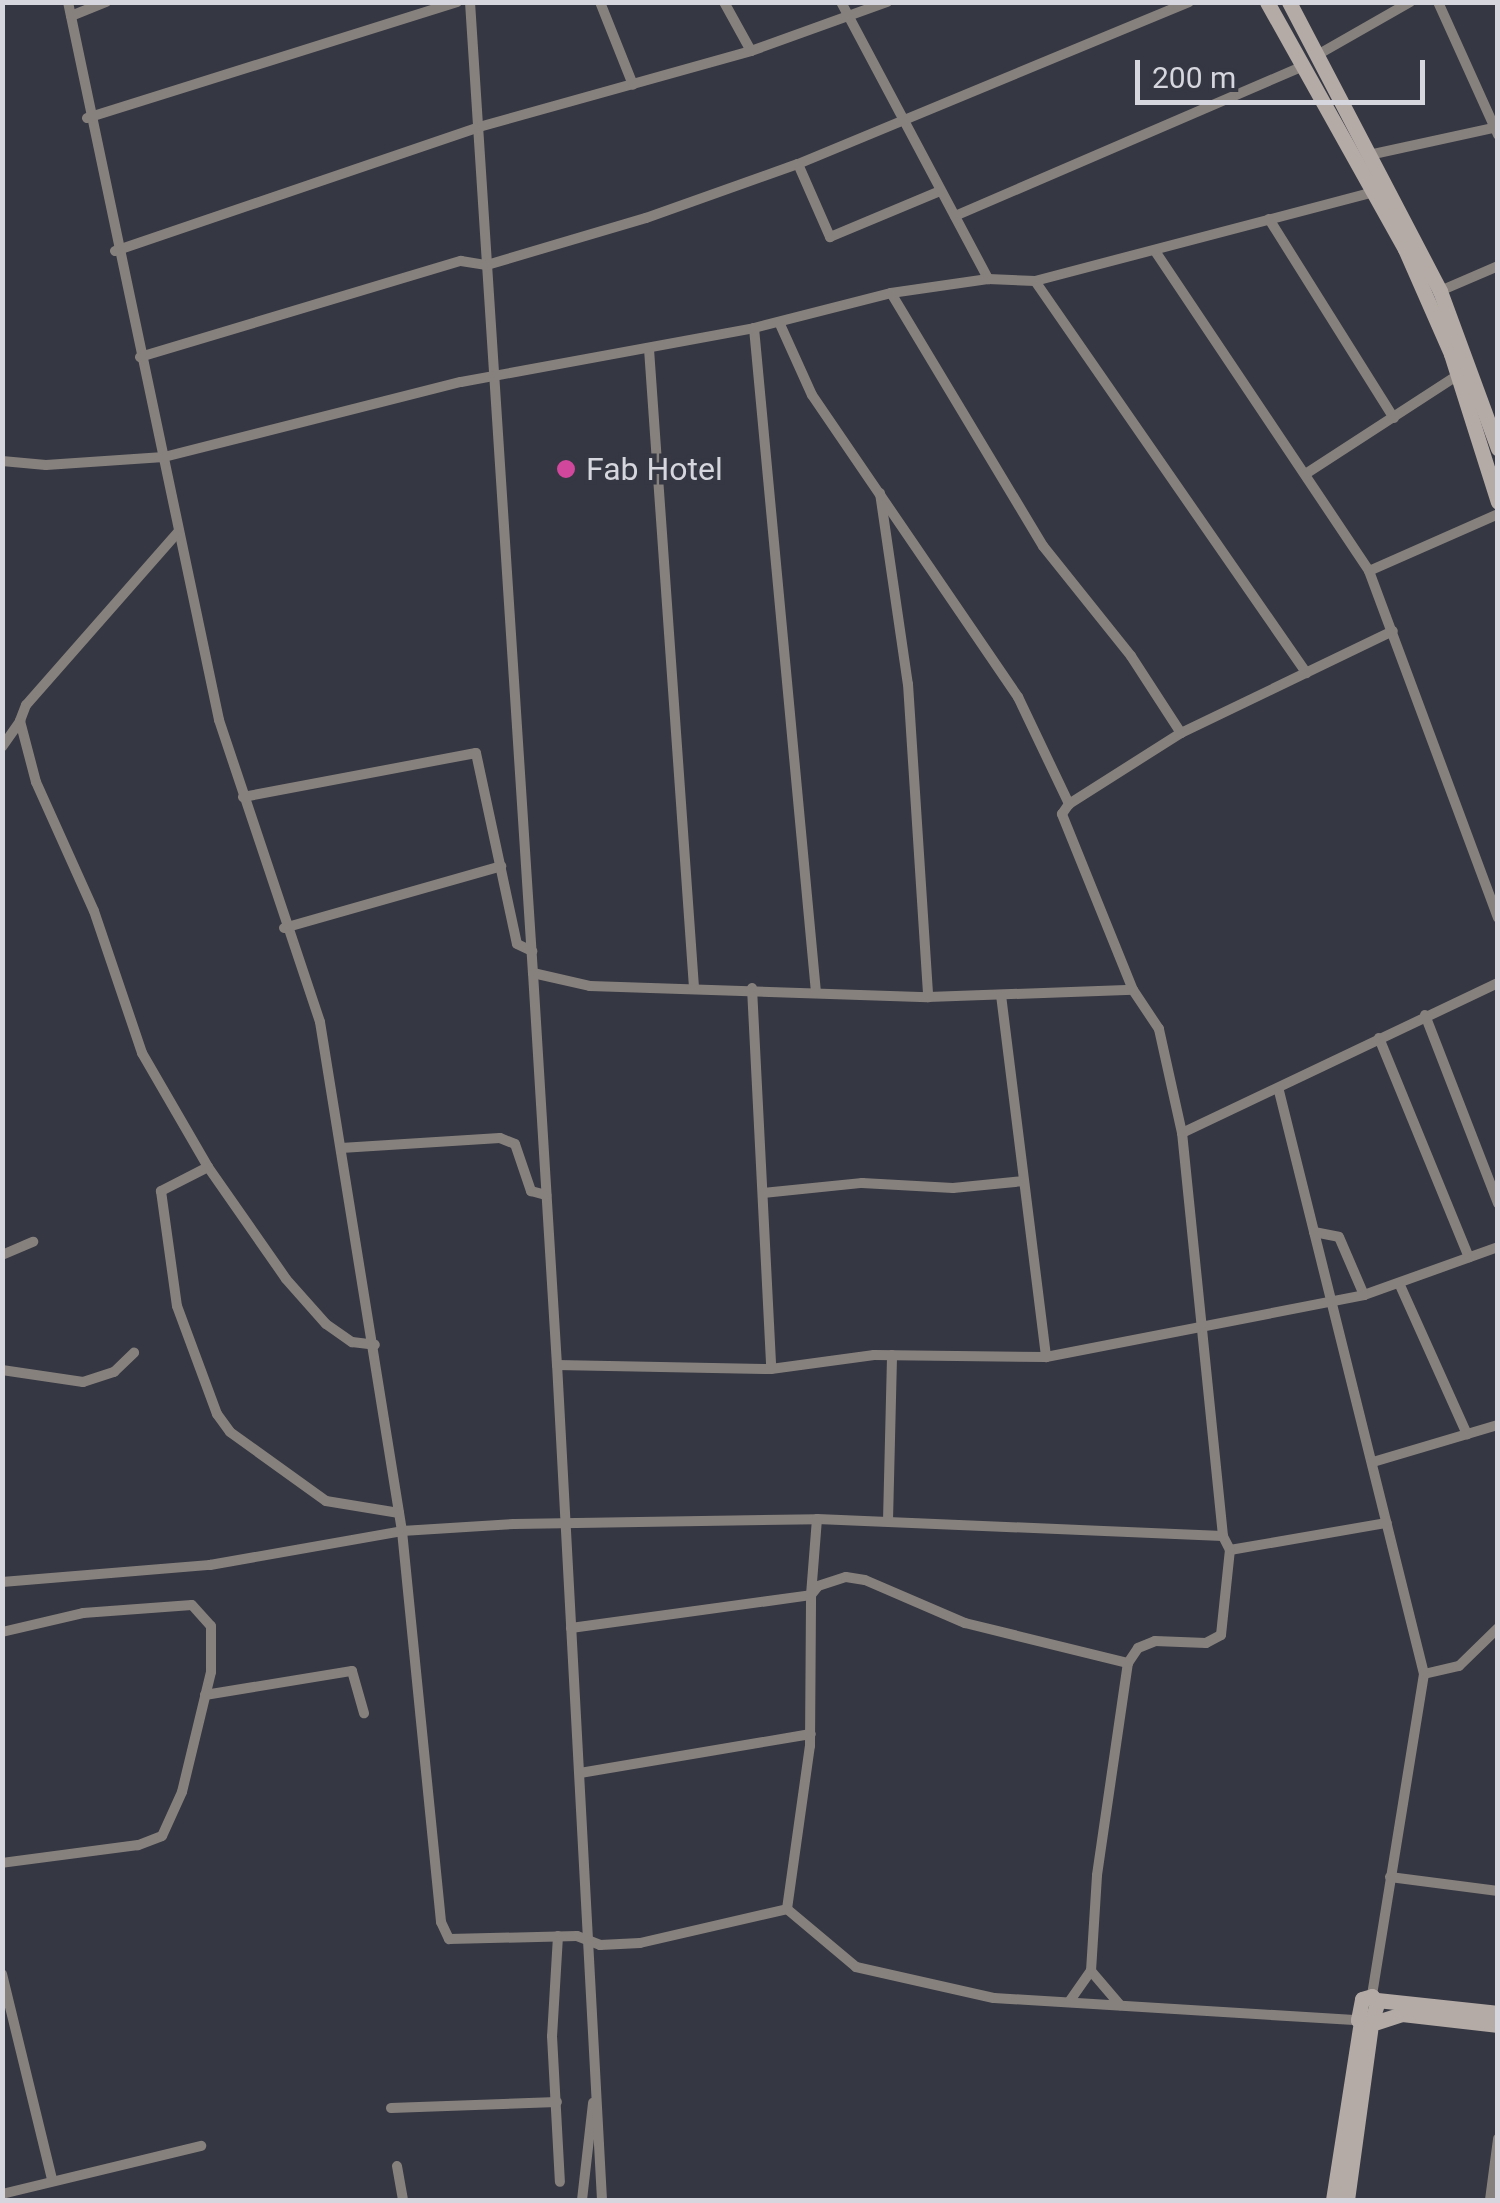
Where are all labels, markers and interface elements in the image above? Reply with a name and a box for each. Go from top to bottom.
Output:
scale bar [1140,40,1430,102]
text: 200 m [1152,60,1236,95]
place label: Fab Hotel [586,450,723,488]
marker: Fab Hotel [555,458,577,480]

